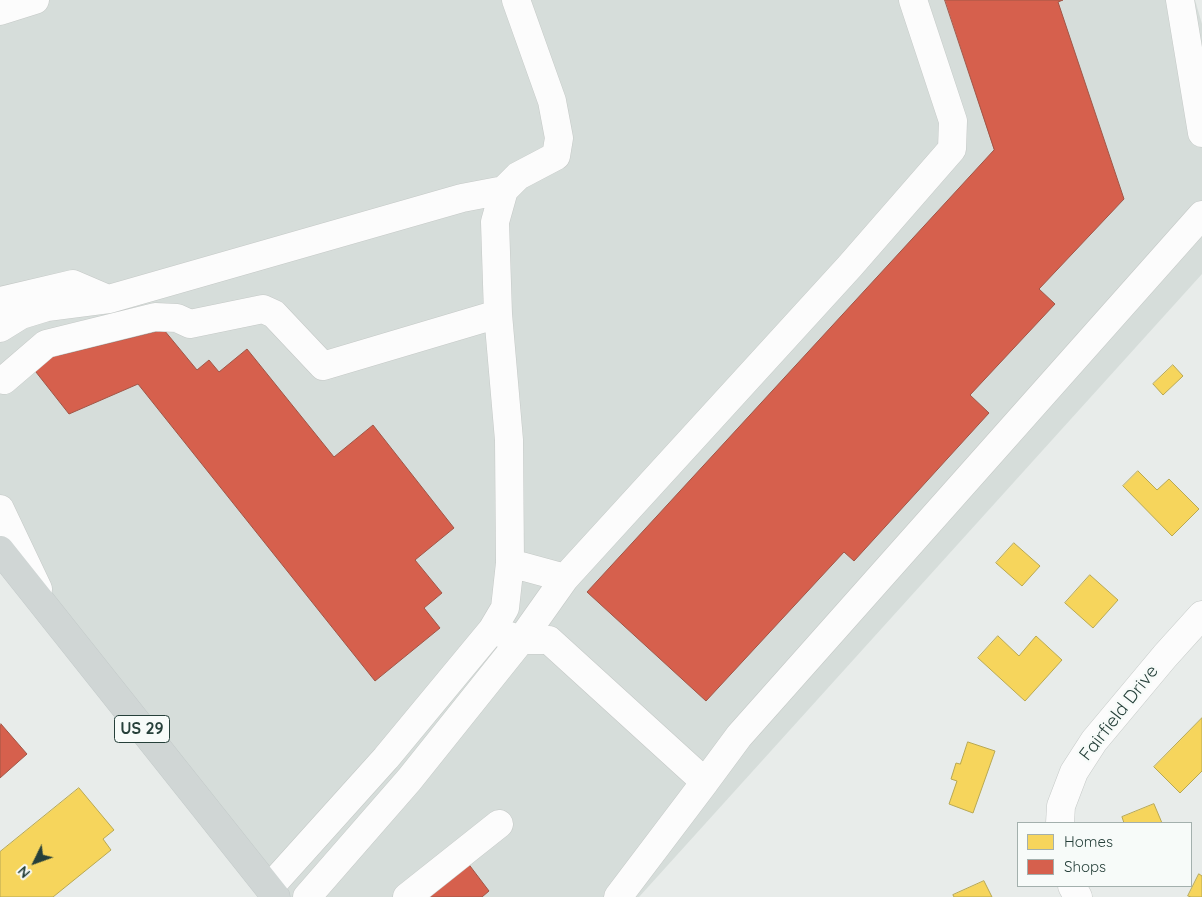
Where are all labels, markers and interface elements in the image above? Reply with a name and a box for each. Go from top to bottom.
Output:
street label: Fairfield Drive [1075,661,1163,765]
road number: US 29 [114,716,170,742]
legend [1017,822,1192,887]
text: Homes [1064,832,1113,851]
north arrow [10,837,60,887]
text: Shops [1064,857,1106,876]
text: N [14,862,34,882]

